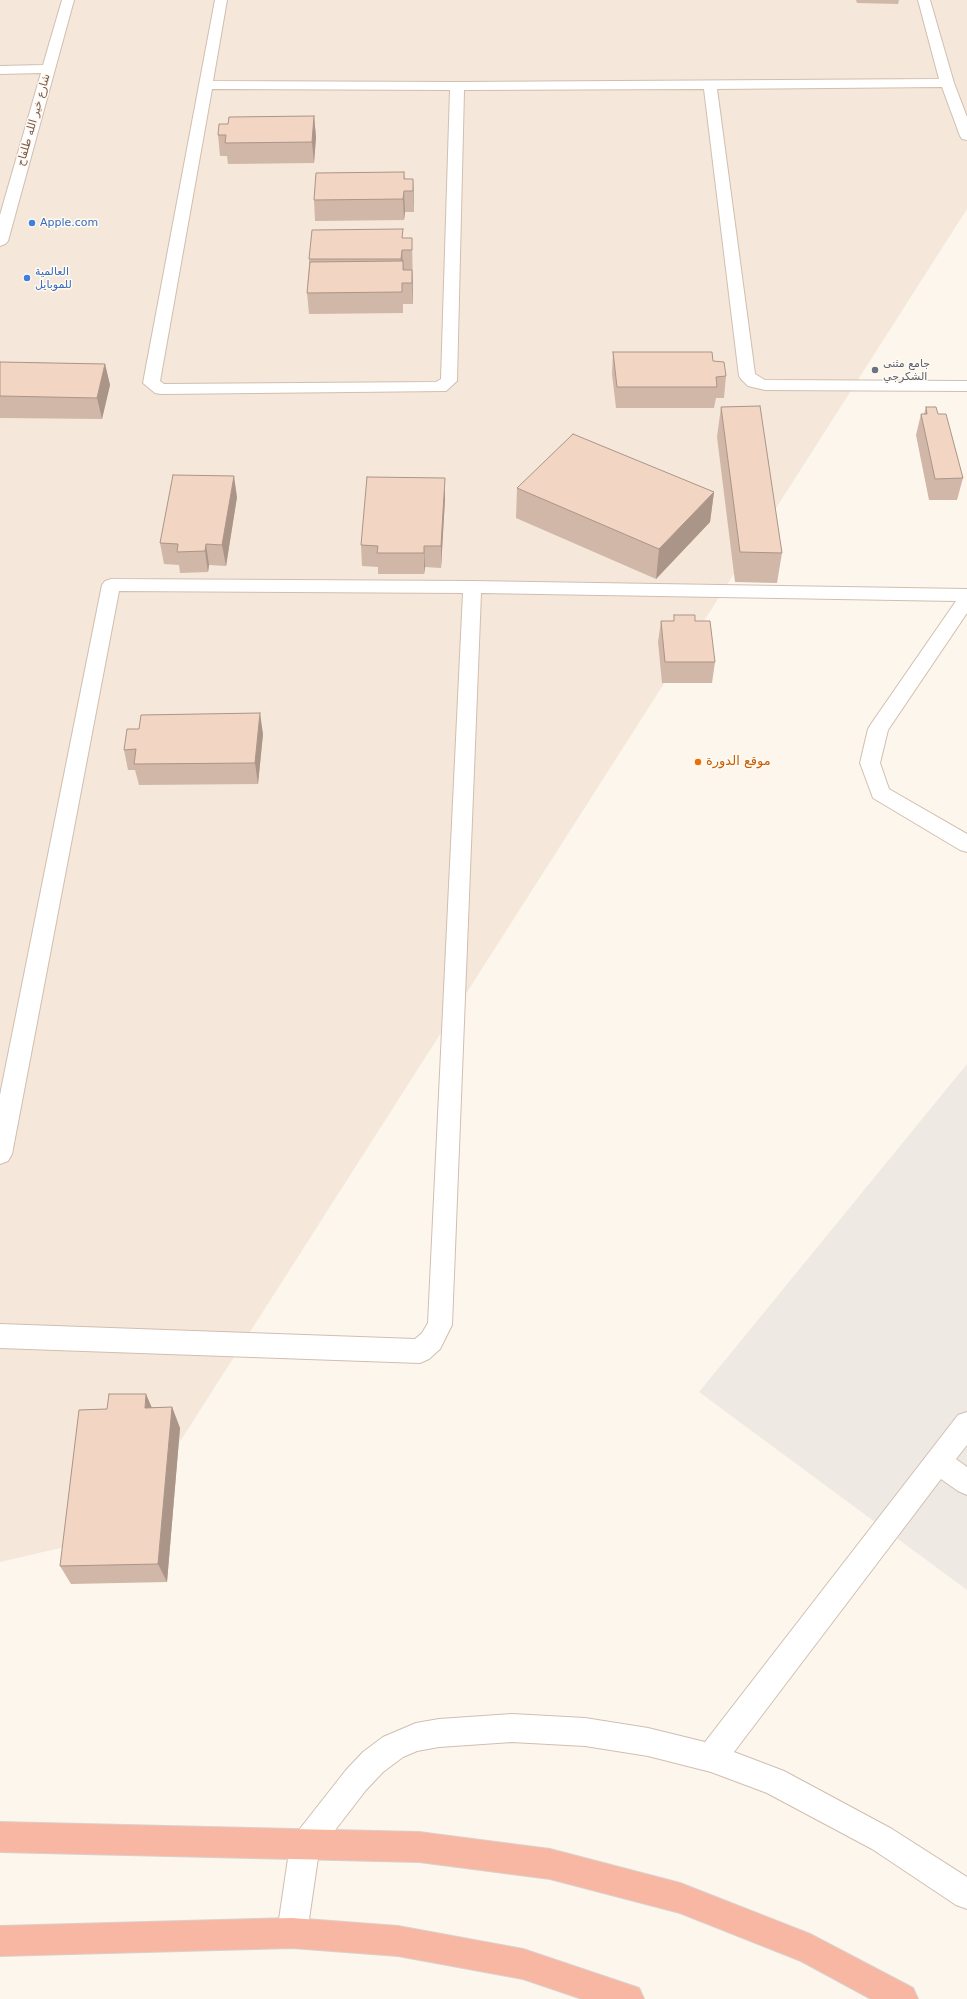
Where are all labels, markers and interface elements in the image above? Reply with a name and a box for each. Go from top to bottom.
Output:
street label: شارع خير الله طلفاح [14,72,54,168]
place label: Apple.com [40,216,98,230]
marker: Apple.com [27,218,37,228]
place label: العالمية للموبايل [35,265,72,291]
marker: العالمية للموبايل [22,273,32,283]
place label: جامع مثنى الشكرجي [883,357,930,383]
marker: جامع مثنى الشكرجي [870,365,880,375]
place label: موقع الدورة [706,754,771,770]
marker: موقع الدورة [693,757,703,767]

